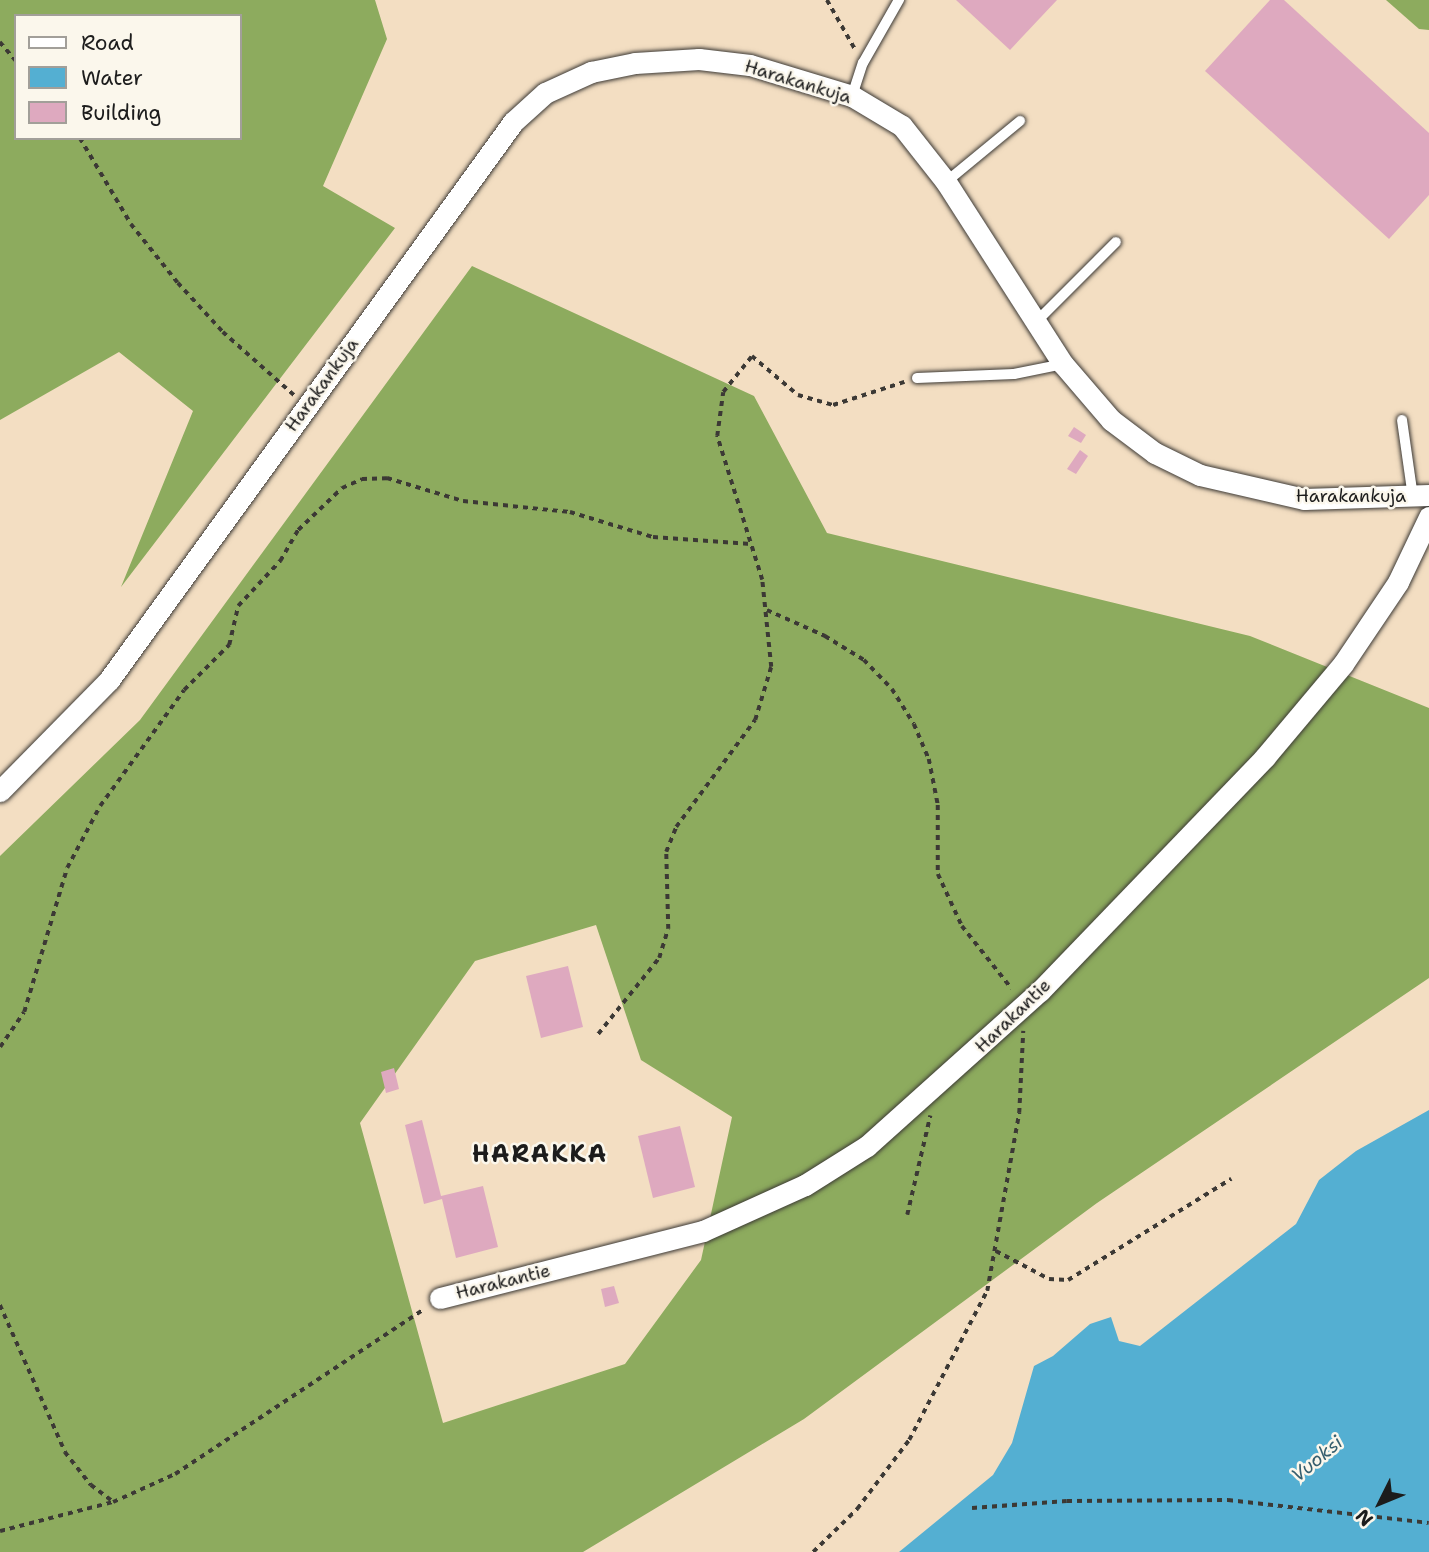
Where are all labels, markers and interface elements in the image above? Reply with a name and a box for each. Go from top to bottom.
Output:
legend [14,14,242,140]
text: Road [81,29,134,57]
street label: Harakankuja [742,56,854,108]
text: Water [81,64,143,92]
text: Building [81,99,161,127]
street label: Harakankuja [281,334,363,436]
street label: Harakankuja [1296,485,1406,507]
street label: Harakantie [971,975,1055,1057]
district label: HARAKKA [473,1141,607,1169]
street label: Harakantie [453,1260,553,1304]
water label: Vuoksi [1287,1431,1347,1487]
north arrow [1345,1468,1415,1538]
text: N [1350,1504,1379,1532]

